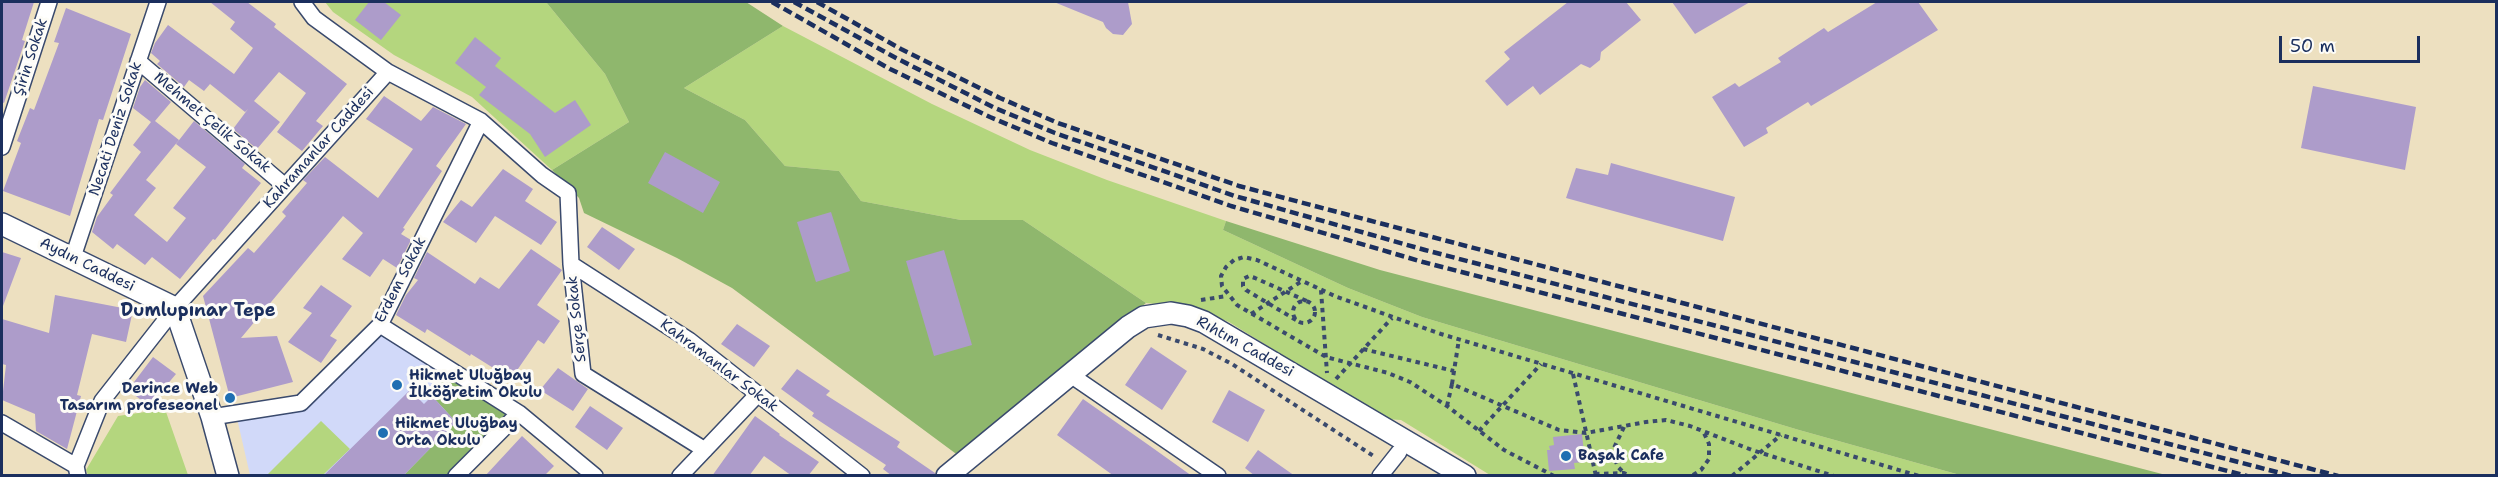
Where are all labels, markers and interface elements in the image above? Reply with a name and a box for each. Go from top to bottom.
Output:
street label: Şirin Sokak [10,16,52,98]
scale bar [2282,24,2423,62]
text: 50 m [2290,34,2335,58]
street label: Necati Deniz Sokak [86,60,146,198]
street label: Mehmet Çelik Sokak [150,69,274,177]
street label: Kahramanlar Caddesi [260,84,378,212]
street label: Aydın Caddesi [36,234,138,296]
street label: Erdem Sokak [372,234,430,326]
street label: Serçe Sokak [564,275,590,363]
district label: Dumlupınar Tepe [120,300,276,322]
street label: Rıhtım Caddesi [1193,313,1297,381]
street label: Kahramanlar Sokak [656,316,782,416]
place label: Hikmet Uluğbay İlköğretim Okulu [409,367,542,402]
marker: Hikmet Uluğbay İlköğretim Okulu [390,378,404,392]
place label: Derince Web Tasarım profeseonel [60,380,218,415]
marker: Derince Web Tasarım profeseonel [223,391,237,405]
place label: Hikmet Uluğbay Orta Okulu [395,415,518,450]
marker: Hikmet Uluğbay Orta Okulu [376,426,390,440]
place label: Başak Cafe [1578,447,1664,465]
marker: Başak Cafe [1559,449,1573,463]

